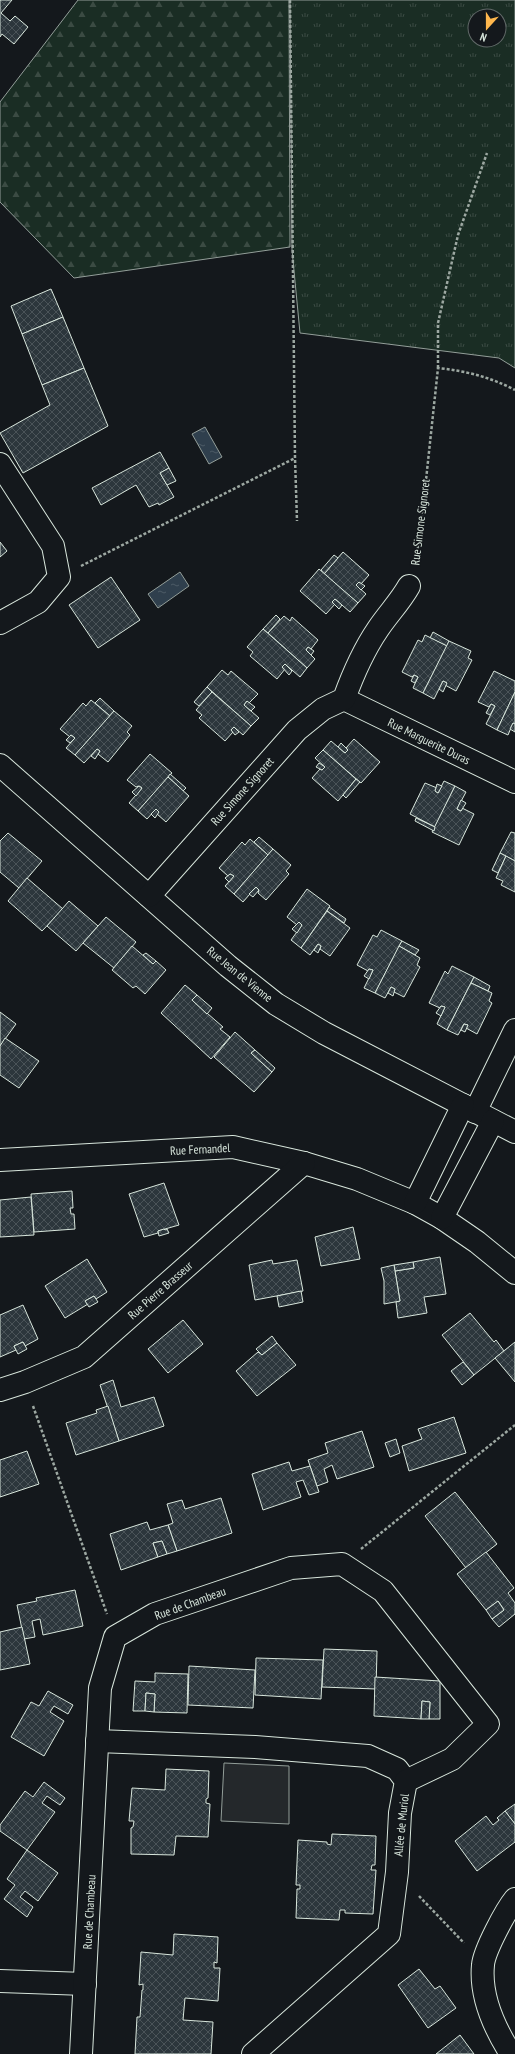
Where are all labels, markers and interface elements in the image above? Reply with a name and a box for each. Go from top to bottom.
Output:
north arrow [467,8,507,48]
text: N [478,30,489,45]
street label: Rue Simone Signoret [407,477,433,566]
street label: Rue Marguerite Duras [385,715,473,767]
street label: Rue Simone Signoret [207,753,277,828]
street label: Rue Jean de Vienne [204,943,276,1005]
street label: Rue Fernandel [170,1140,231,1158]
street label: Rue Pierre Brasseur [125,1257,196,1322]
street label: Rue de Chambeau [152,1583,228,1623]
street label: Allée de Muriol [390,1793,412,1857]
street label: Rue de Chambeau [80,1874,98,1950]

